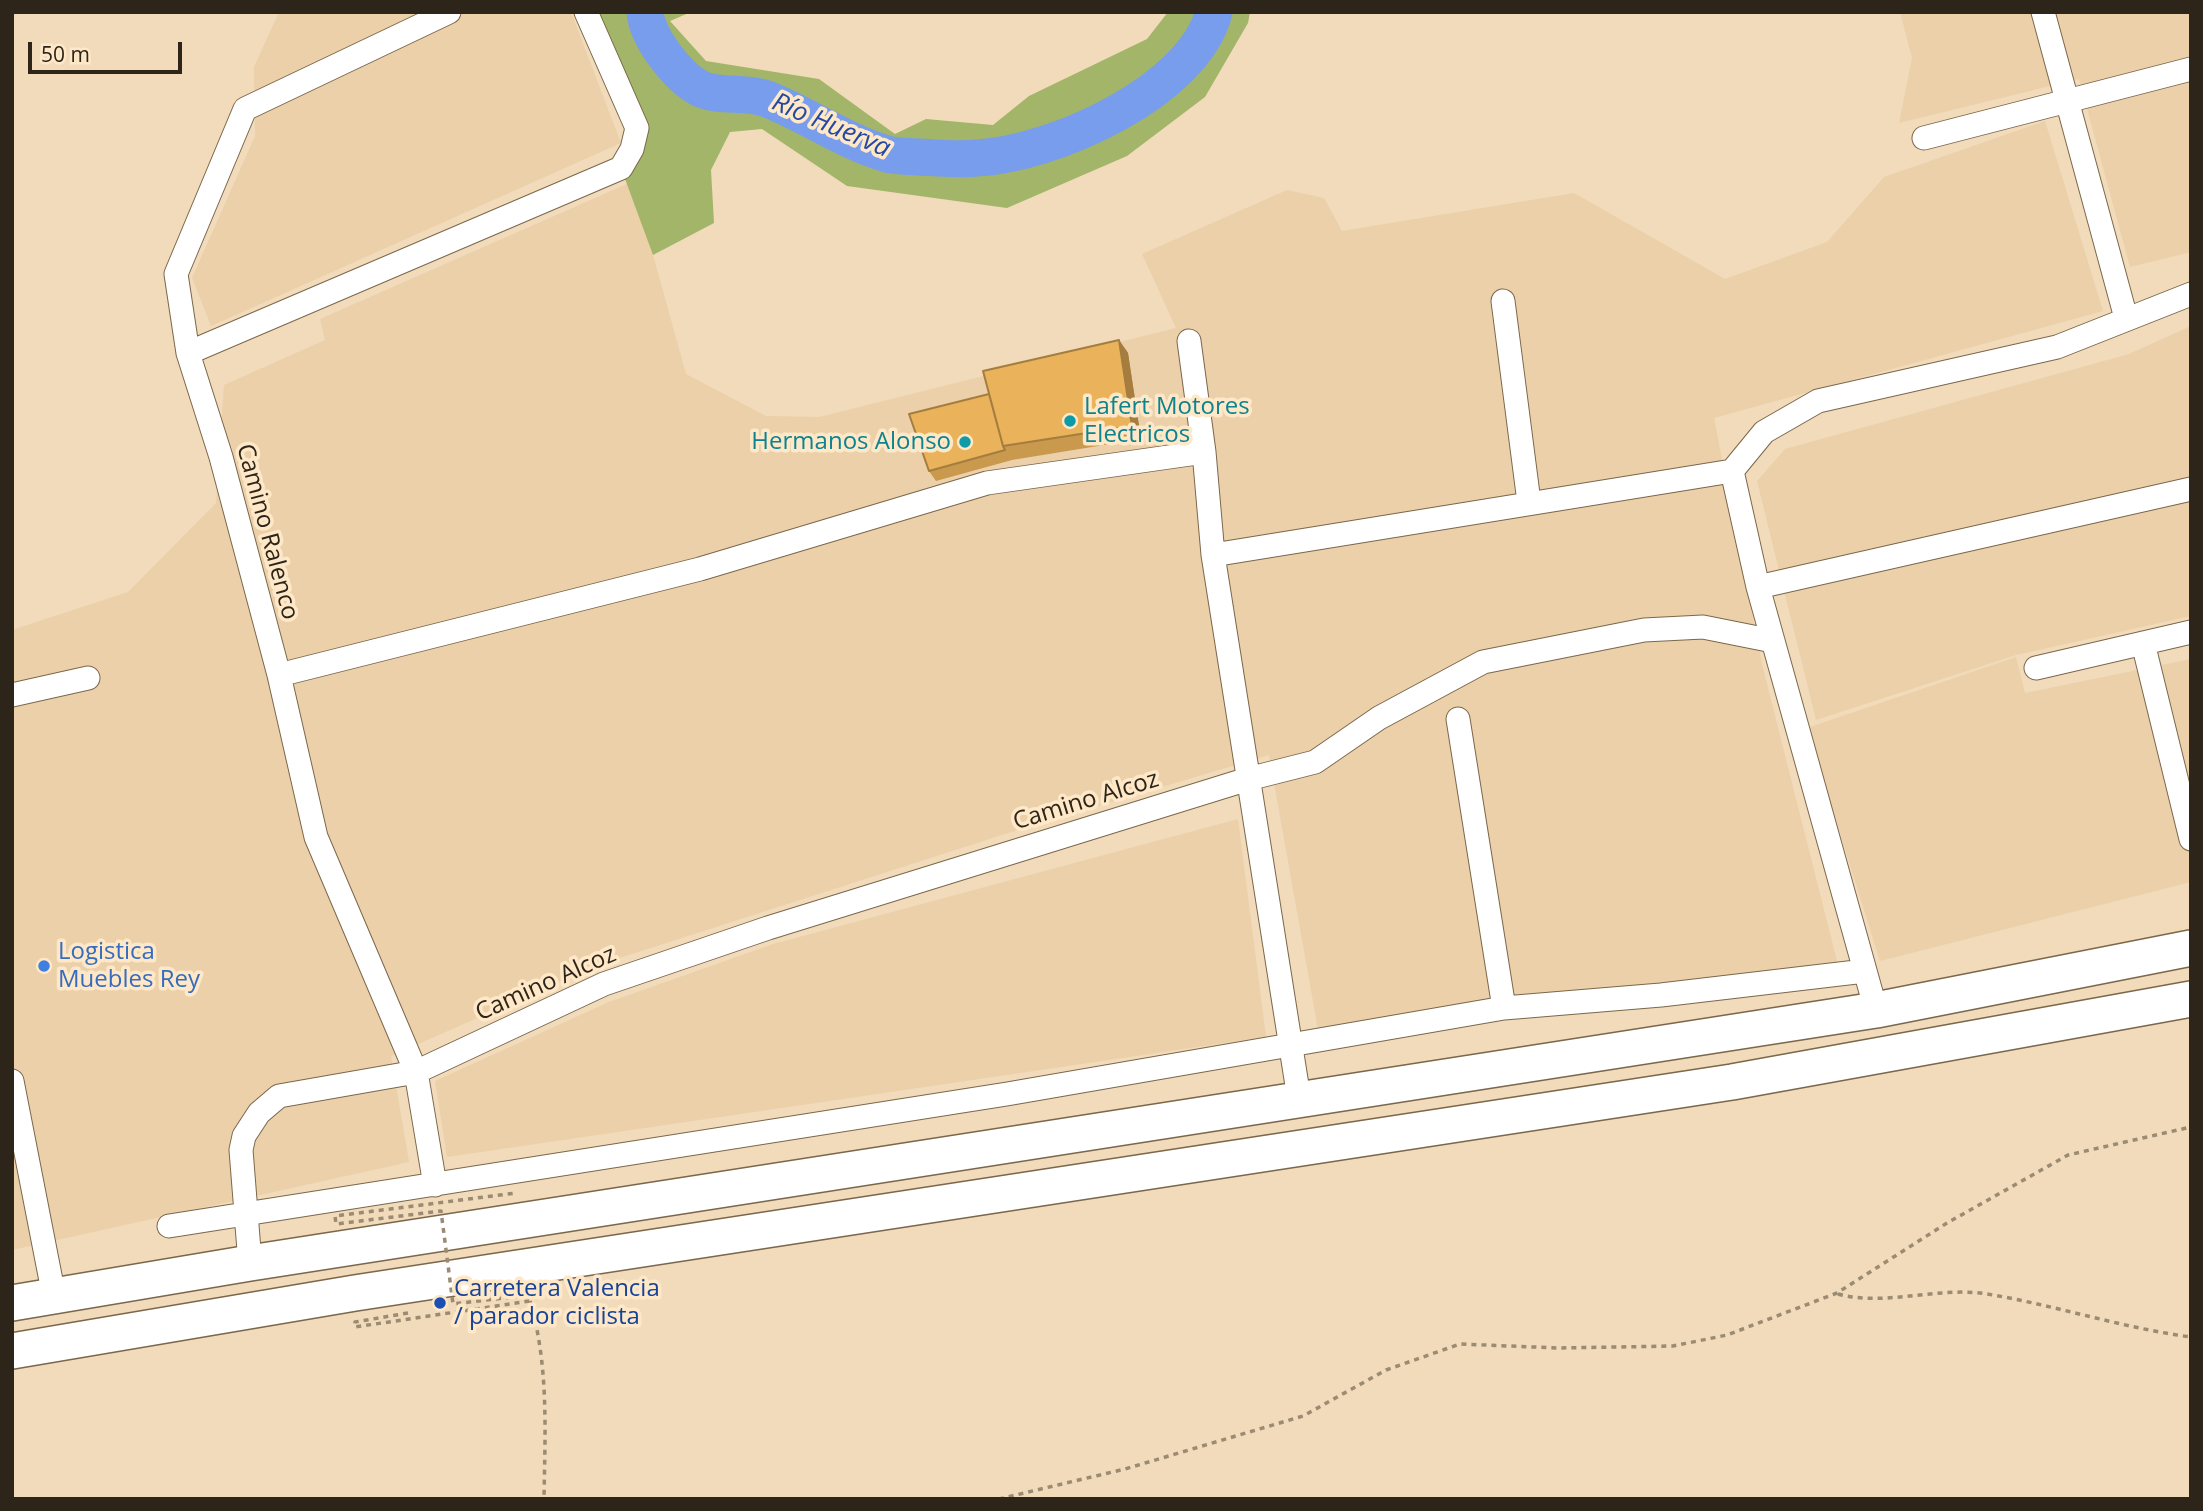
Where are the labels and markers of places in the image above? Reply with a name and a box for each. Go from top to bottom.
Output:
place label: Lafert Motores Electricos [1084,393,1250,449]
marker: Lafert Motores Electricos [1062,413,1078,429]
place label: Hermanos Alonso [751,428,951,456]
marker: Hermanos Alonso [957,434,973,450]
place label: Logistica Muebles Rey [58,938,200,994]
marker: Logistica Muebles Rey [36,958,52,974]
place label: Carretera Valencia / parador ciclista [454,1275,660,1331]
marker: Carretera Valencia / parador ciclista [432,1295,448,1311]

